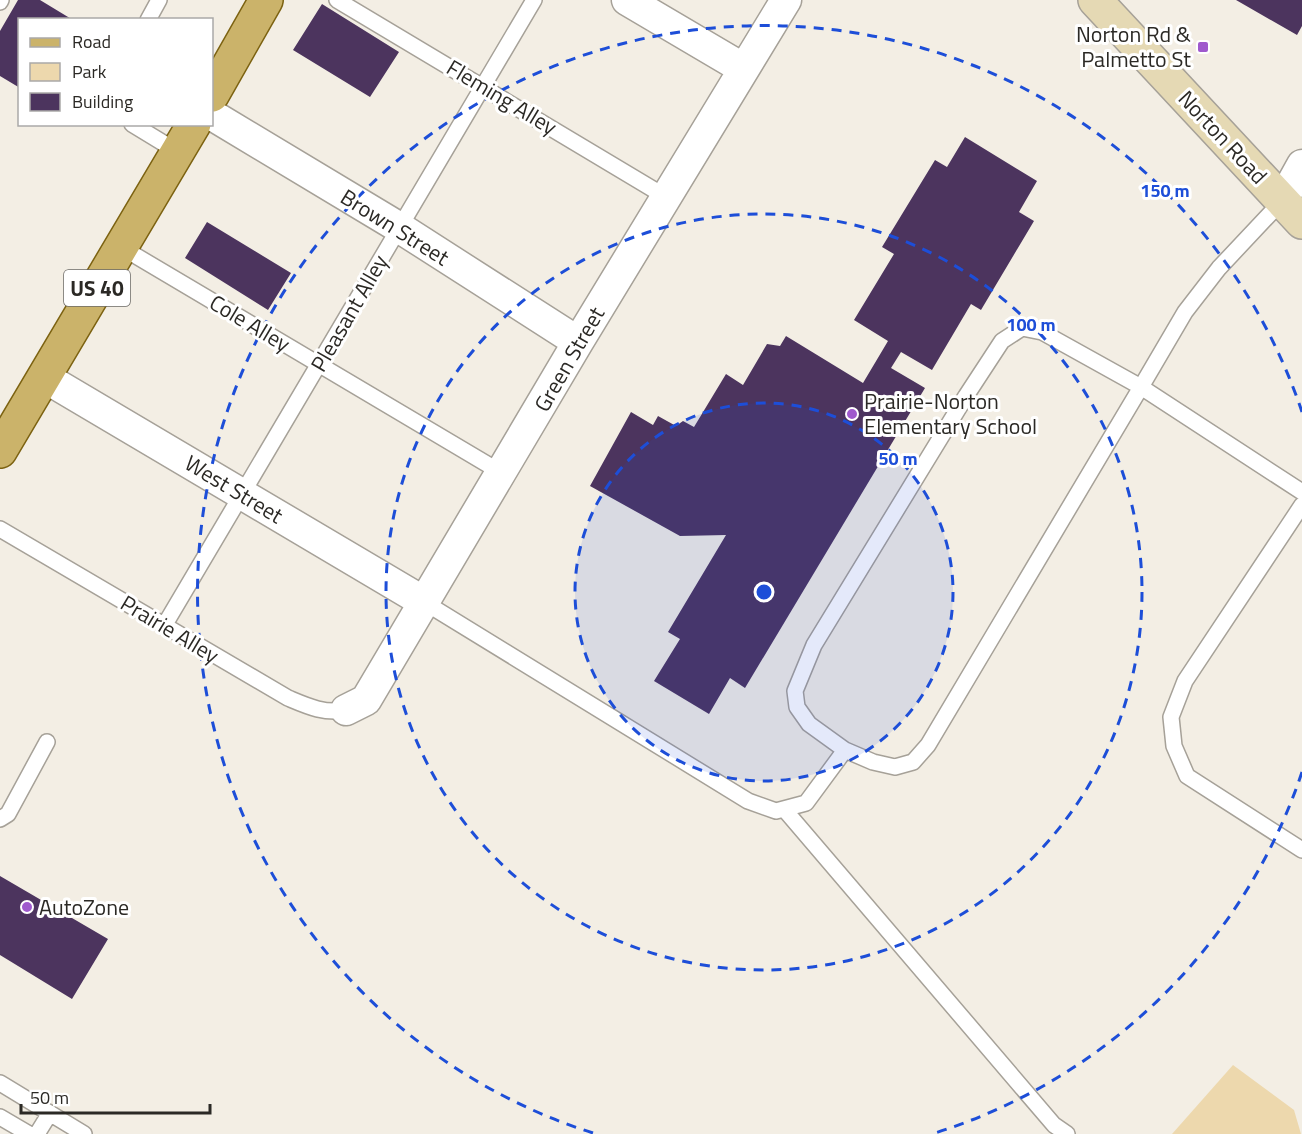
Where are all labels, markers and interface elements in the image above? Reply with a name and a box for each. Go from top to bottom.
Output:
place label: Norton Rd & Palmetto St [1076,17,1191,76]
legend [18,18,213,126]
text: Road [72,28,111,55]
marker: Norton Rd & Palmetto St [1196,40,1210,54]
street label: Fleming Alley [440,51,564,144]
text: Park [72,58,107,85]
street label: Norton Road [1170,82,1276,192]
text: Building [72,88,133,115]
text: 150 m [1140,177,1190,204]
street label: Brown Street [334,180,456,274]
street label: Pleasant Alley [302,248,397,378]
road number: US 40 [64,270,130,306]
street label: Cole Alley [203,285,297,361]
street label: Green Street [525,300,613,418]
text: 100 m [1006,311,1056,338]
place label: Prairie-Norton Elementary School [864,384,1037,443]
marker: Prairie-Norton Elementary School [845,407,859,421]
text: 50 m [878,445,918,472]
street label: West Street [178,446,290,532]
centre of rings [754,582,774,602]
street label: Prairie Alley [114,586,226,672]
place label: AutoZone [39,890,129,924]
marker: AutoZone [20,900,34,914]
scale bar [21,1077,210,1115]
text: 50 m [30,1084,69,1111]

